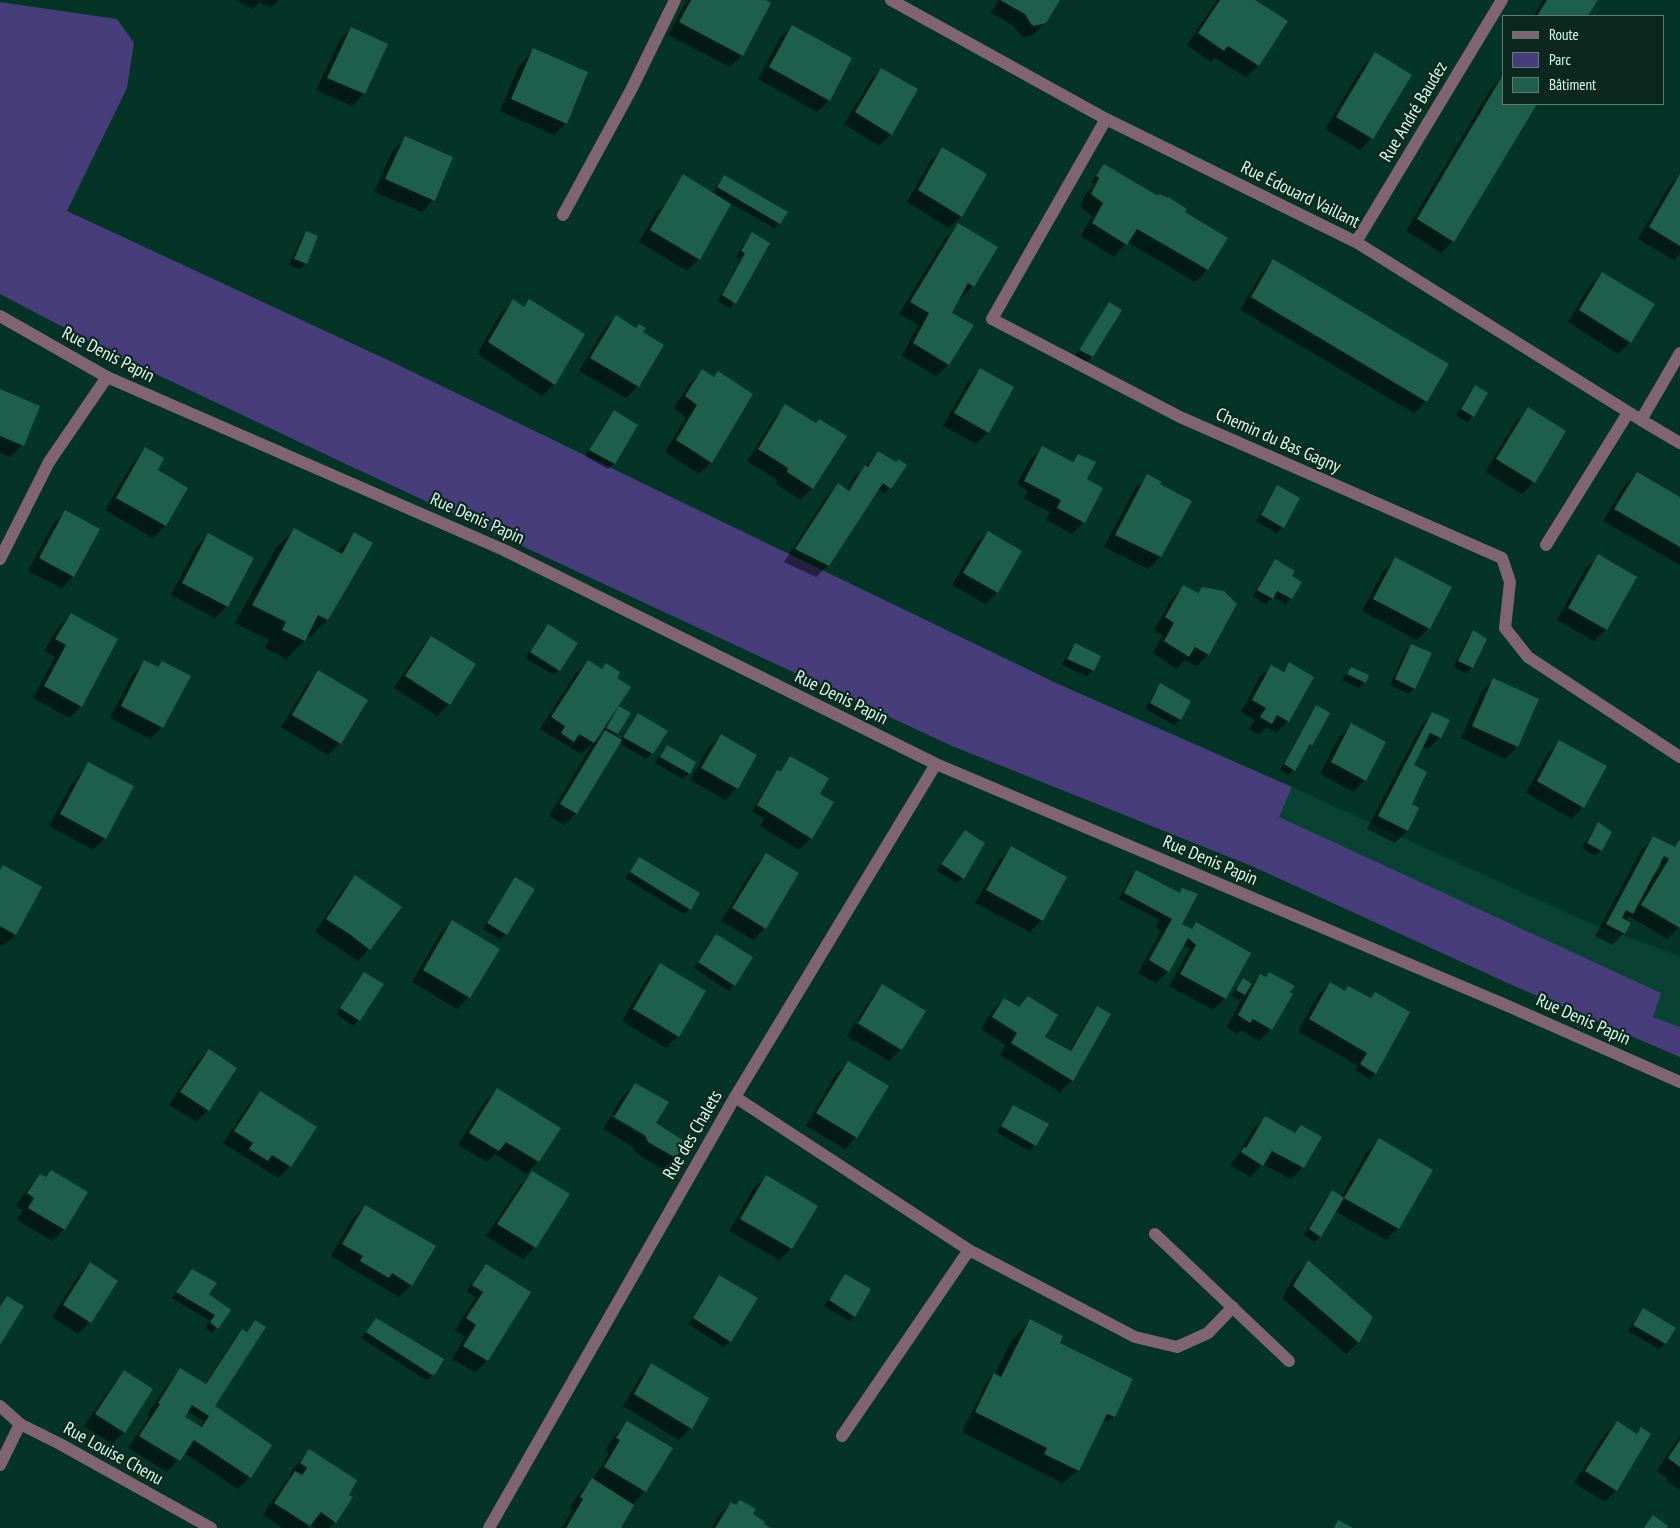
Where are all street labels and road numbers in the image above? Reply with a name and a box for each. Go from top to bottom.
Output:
street label: Rue André Baudez [1376,58,1452,166]
street label: Rue Édouard Vaillant [1237,157,1363,233]
street label: Rue Denis Papin [58,323,158,387]
street label: Chemin du Bas Gagny [1212,404,1344,478]
street label: Rue Denis Papin [427,489,527,549]
street label: Rue Denis Papin [791,666,891,730]
street label: Rue Denis Papin [1159,831,1261,891]
street label: Rue Denis Papin [1533,990,1633,1050]
street label: Rue des Chalets [659,1087,727,1183]
street label: Rue Louise Chenu [59,1418,167,1490]

